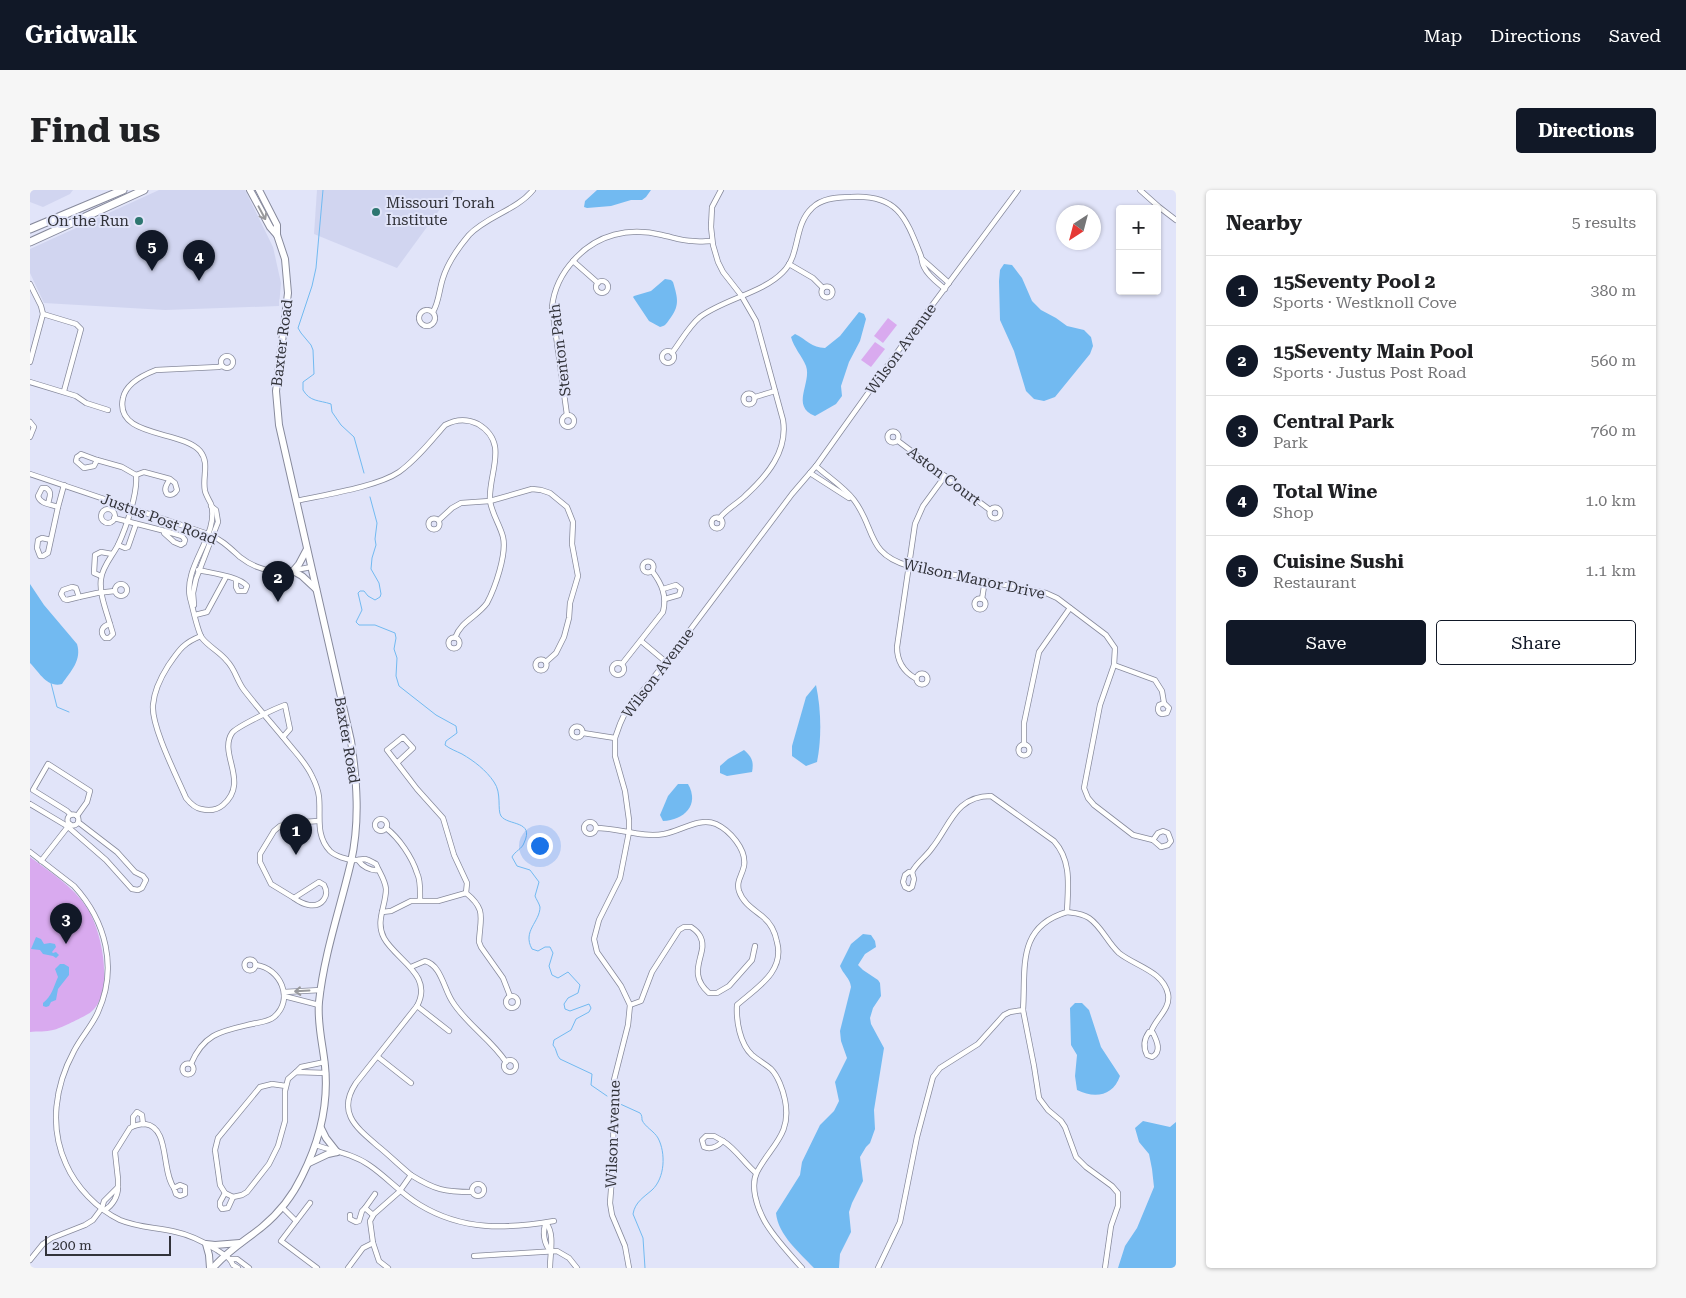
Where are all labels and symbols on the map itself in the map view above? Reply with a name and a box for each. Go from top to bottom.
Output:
place label: Missouri Torah Institute [386,194,495,229]
north arrow [1056,205,1101,250]
one-way arrow [257,206,267,221]
marker: Missouri Torah Institute [370,206,382,218]
place label: On the Run [47,212,129,230]
marker: On the Run [133,215,145,227]
pin: 5 [136,230,168,271]
pin: 4 [183,240,215,281]
street label: Baxter Road [268,298,296,388]
street label: Wilson Avenue [862,300,940,398]
street label: Stenton Path [545,302,575,397]
street label: Aston Court [904,443,985,510]
street label: Justus Post Road [98,490,220,549]
street label: Wilson Manor Drive [901,555,1047,603]
pin: 2 [262,561,294,602]
street label: Wilson Avenue [618,624,698,722]
street label: Baxter Road [331,695,364,785]
pin: 1 [280,814,312,855]
your location [527,833,553,859]
pin: 3 [50,903,82,944]
one-way arrow [295,986,311,996]
street label: Wilson Avenue [602,1080,624,1188]
scale bar [45,1233,171,1256]

